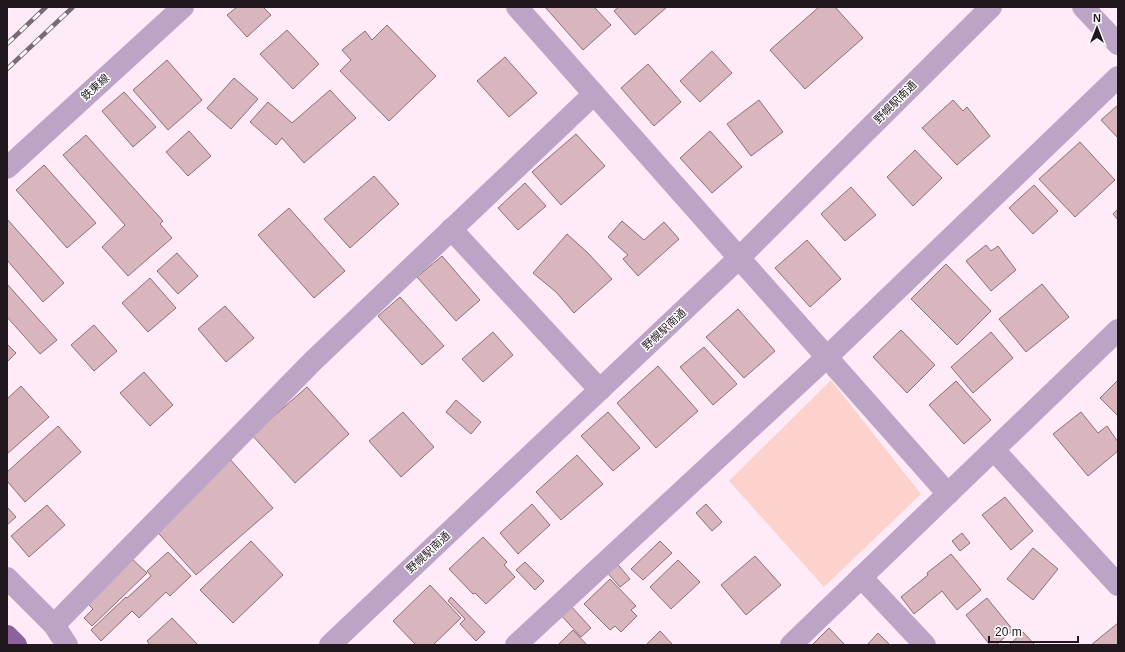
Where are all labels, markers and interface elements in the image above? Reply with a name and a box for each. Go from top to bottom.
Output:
north arrow [1077,8,1117,48]
text: N [1093,12,1101,24]
street label: 鉄東線 [79,72,111,102]
street label: 野幌駅南通 [871,78,919,126]
street label: 野幌駅南通 [640,306,688,352]
street label: 野幌駅南通 [404,529,452,575]
scale bar [989,618,1078,644]
text: 20 m [995,625,1022,639]

